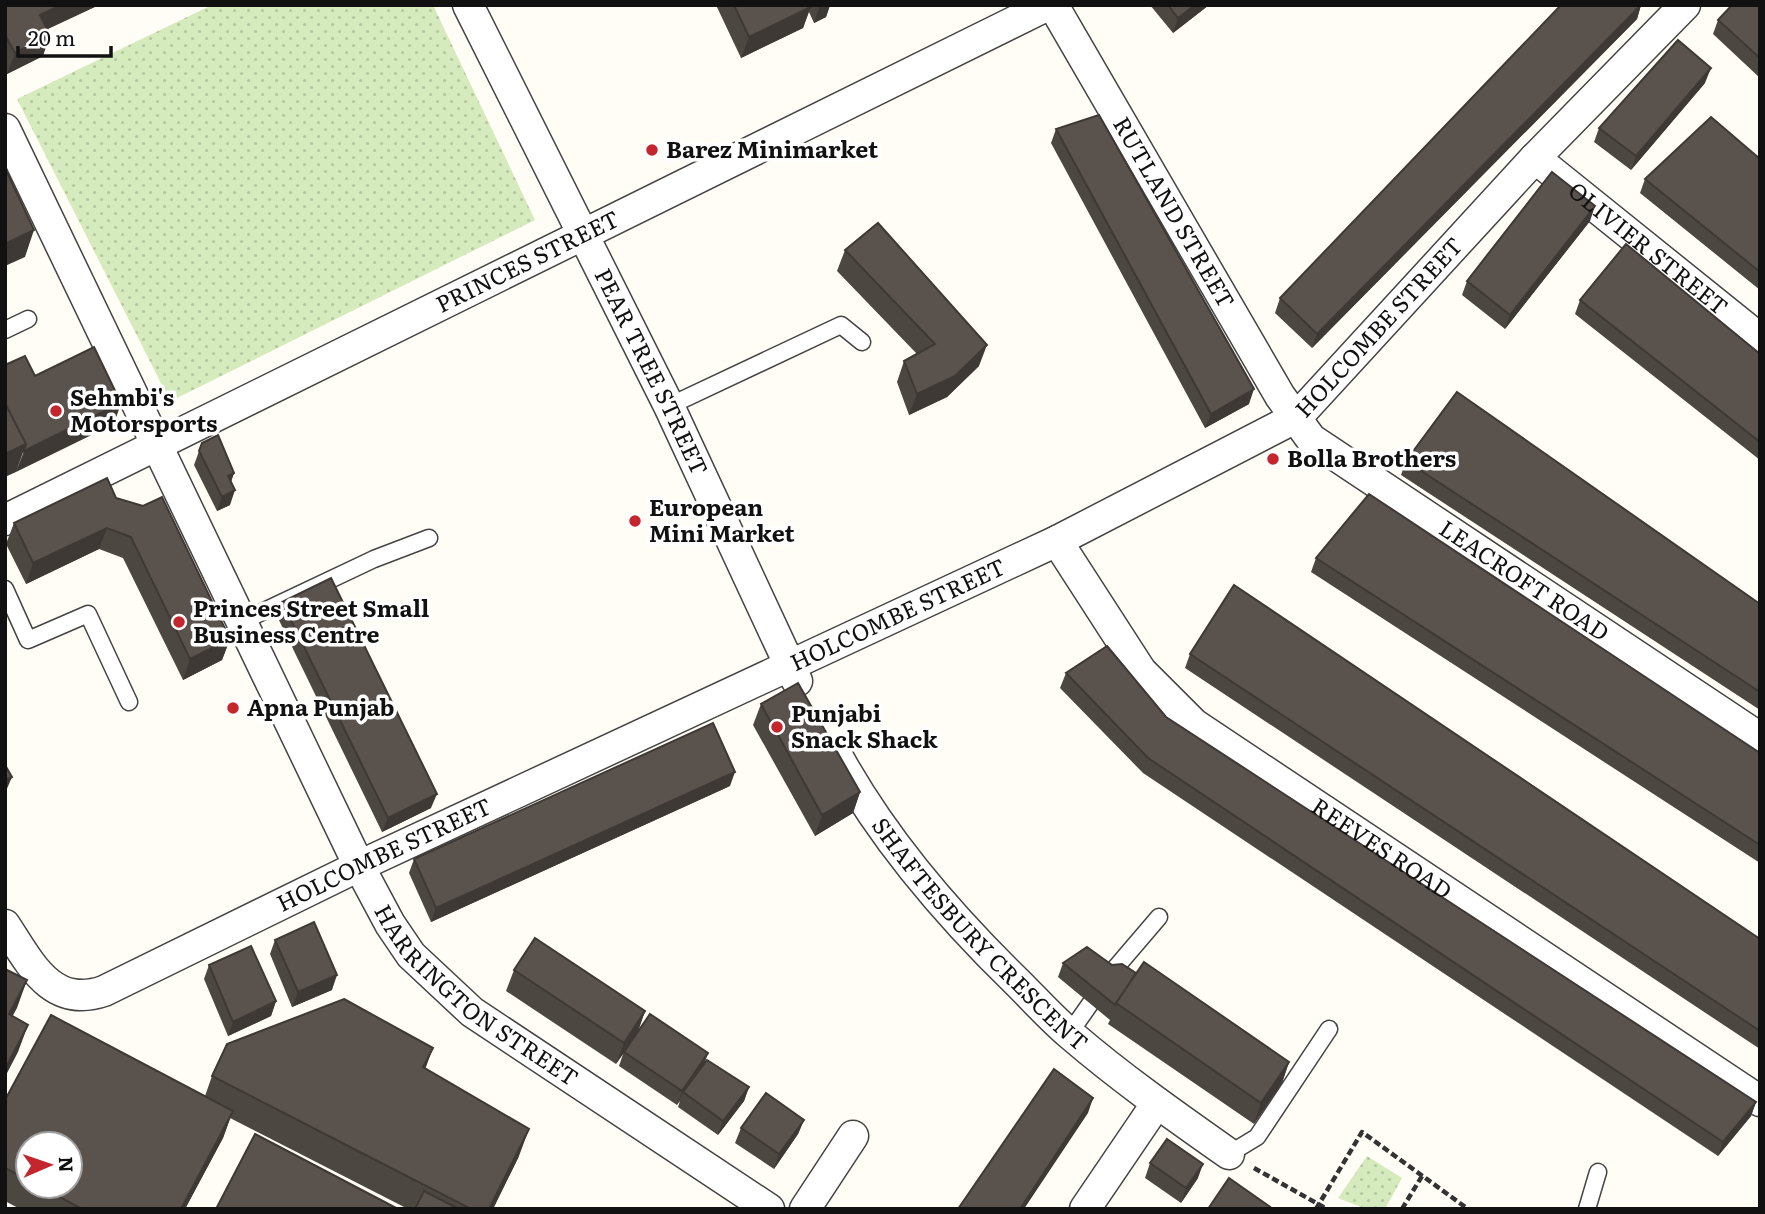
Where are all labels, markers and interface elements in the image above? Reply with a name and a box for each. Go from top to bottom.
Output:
scale bar [18,14,110,58]
text: 20 m [28,21,75,52]
street label: RUTLAND STREET [1106,109,1244,314]
place label: Barez Minimarket [666,131,878,165]
marker: Barez Minimarket [644,142,660,158]
street label: OLIVIER STREET [1562,172,1736,322]
street label: PRINCES STREET [429,200,624,320]
street label: HOLCOMBE STREET [1286,229,1469,424]
street label: PEAR TREE STREET [587,262,718,480]
place label: Sehmbi's Motorsports [70,379,217,439]
marker: Sehmbi's Motorsports [48,403,64,419]
place label: Bolla Brothers [1287,440,1456,474]
marker: Bolla Brothers [1265,451,1281,467]
place label: European Mini Market [649,489,795,549]
street label: LEACROFT ROAD [1433,510,1617,648]
marker: European Mini Market [627,513,643,529]
street label: HOLCOMBE STREET [784,548,1010,678]
place label: Princes Street Small Business Centre [193,590,429,650]
marker: Princes Street Small Business Centre [171,614,187,630]
place label: Apna Punjab [247,689,395,723]
place label: Punjabi Snack Shack [791,695,938,755]
marker: Apna Punjab [225,700,241,716]
marker: Punjabi Snack Shack [769,719,785,735]
street label: HOLCOMBE STREET [270,788,496,919]
street label: REEVES ROAD [1306,788,1460,906]
street label: SHAFTESBURY CRESCENT [865,810,1097,1058]
street label: HARRINGTON STREET [367,898,586,1093]
north arrow [14,1130,84,1200]
text: N [53,1156,81,1173]

